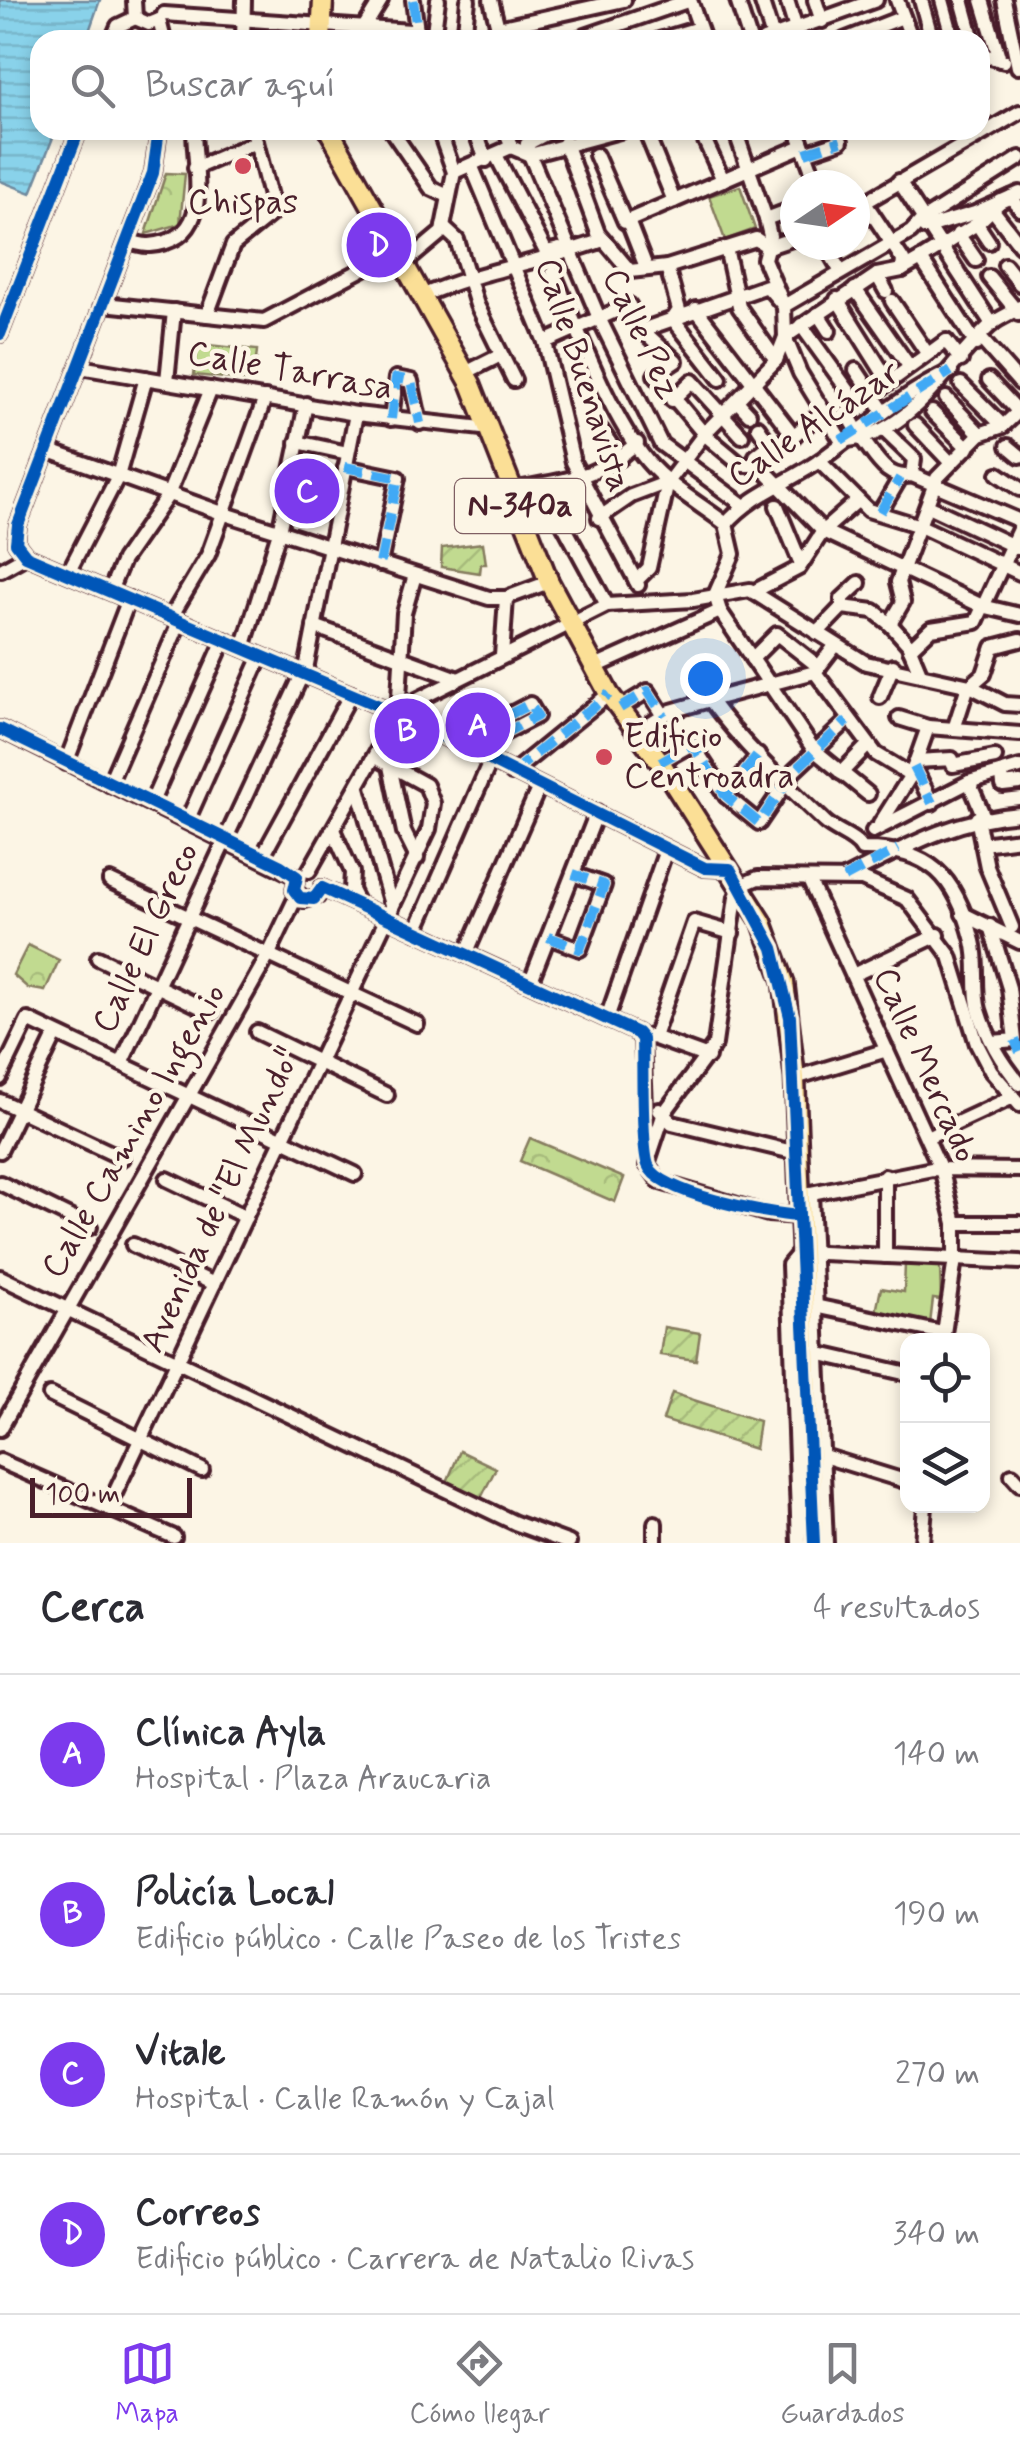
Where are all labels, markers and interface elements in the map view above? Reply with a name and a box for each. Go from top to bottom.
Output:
search box [30,30,990,140]
icon: search [65,58,120,113]
text: Buscar aquí [145,61,336,110]
marker: Chispas [232,155,254,177]
north arrow [780,170,870,260]
place label: Chispas [188,180,298,226]
pin: D [346,208,412,282]
street label: Calle Buenavista [524,252,642,498]
street label: Calle Pez [591,261,691,407]
street label: Calle Tarrasa [184,330,396,412]
street label: Calle Alcázar [719,350,910,500]
pin: C [274,454,340,528]
road number: N-340a [455,479,585,533]
your location [680,653,731,704]
pin: A [446,688,510,762]
pin: B [374,694,440,768]
place label: Edificio Centroadra [624,714,795,800]
marker: Edificio Centroadra [593,746,615,768]
street label: Calle El Greco [82,835,210,1041]
street label: Calle Mercado [862,960,988,1170]
street label: Calle Camino Ingenio [31,975,241,1289]
street label: Avenida de "El Mundo" [130,1040,312,1360]
map controls [900,1333,990,1513]
button: locate [900,1333,990,1423]
button: layers [900,1423,990,1513]
scale bar [30,1473,192,1518]
text: 100 m [45,1477,120,1514]
text: Cerca [40,1581,145,1636]
text: 4 resultados [813,1587,980,1629]
text: Clínica Ayla [135,1709,326,1758]
text: A [62,1733,83,1775]
text: 140 m [893,1733,980,1775]
text: Hospital · Plaza Araucaria [135,1758,491,1800]
text: Policía Local [135,1869,334,1918]
text: B [62,1893,83,1935]
text: 190 m [893,1893,980,1935]
text: Edificio público · Calle Paseo de los Tristes [135,1918,681,1960]
text: Vitale [135,2029,226,2078]
text: C [61,2053,84,2095]
text: 270 m [895,2053,980,2095]
text: Hospital · Calle Ramón y Cajal [135,2078,555,2120]
text: Correos [135,2189,260,2238]
text: D [61,2213,84,2255]
text: 340 m [893,2213,980,2255]
text: Edificio público · Carrera de Natalio Rivas [135,2238,694,2280]
tab: Mapa [115,2336,179,2433]
tab: Cómo llegar [410,2336,550,2433]
tab: Guardados [780,2336,905,2433]

